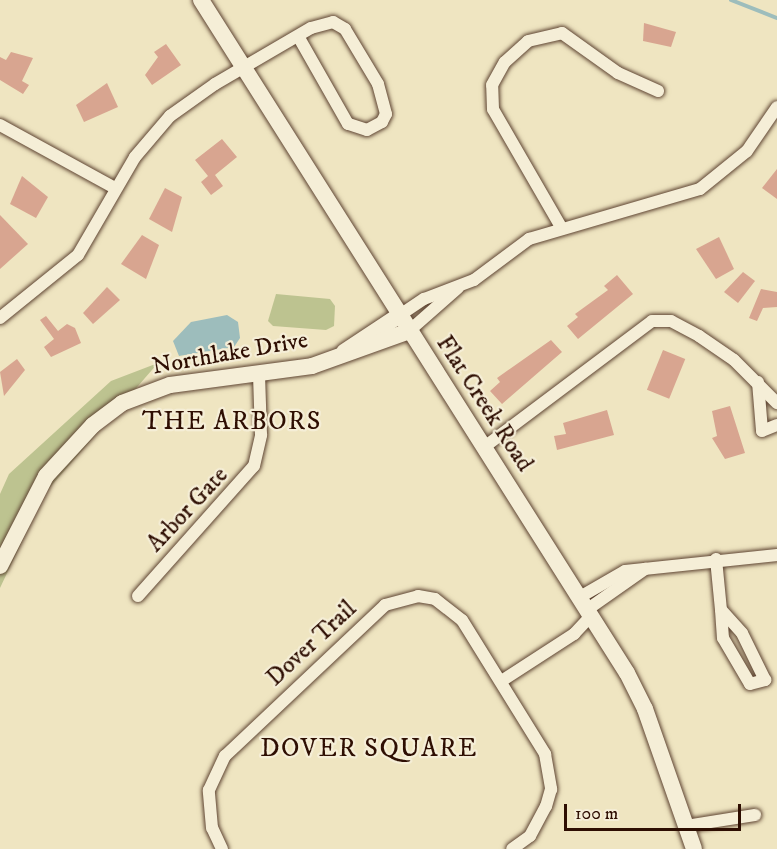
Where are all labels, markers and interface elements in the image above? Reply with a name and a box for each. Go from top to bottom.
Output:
street label: Northlake Drive [150,326,310,382]
street label: Flat Creek Road [429,331,539,477]
district label: THE ARBORS [142,406,322,438]
street label: Arbor Gate [141,462,235,558]
street label: Dover Trail [261,595,363,693]
district label: DOVER SQUARE [260,733,478,765]
scale bar [567,792,744,830]
text: 100 m [575,803,618,825]

